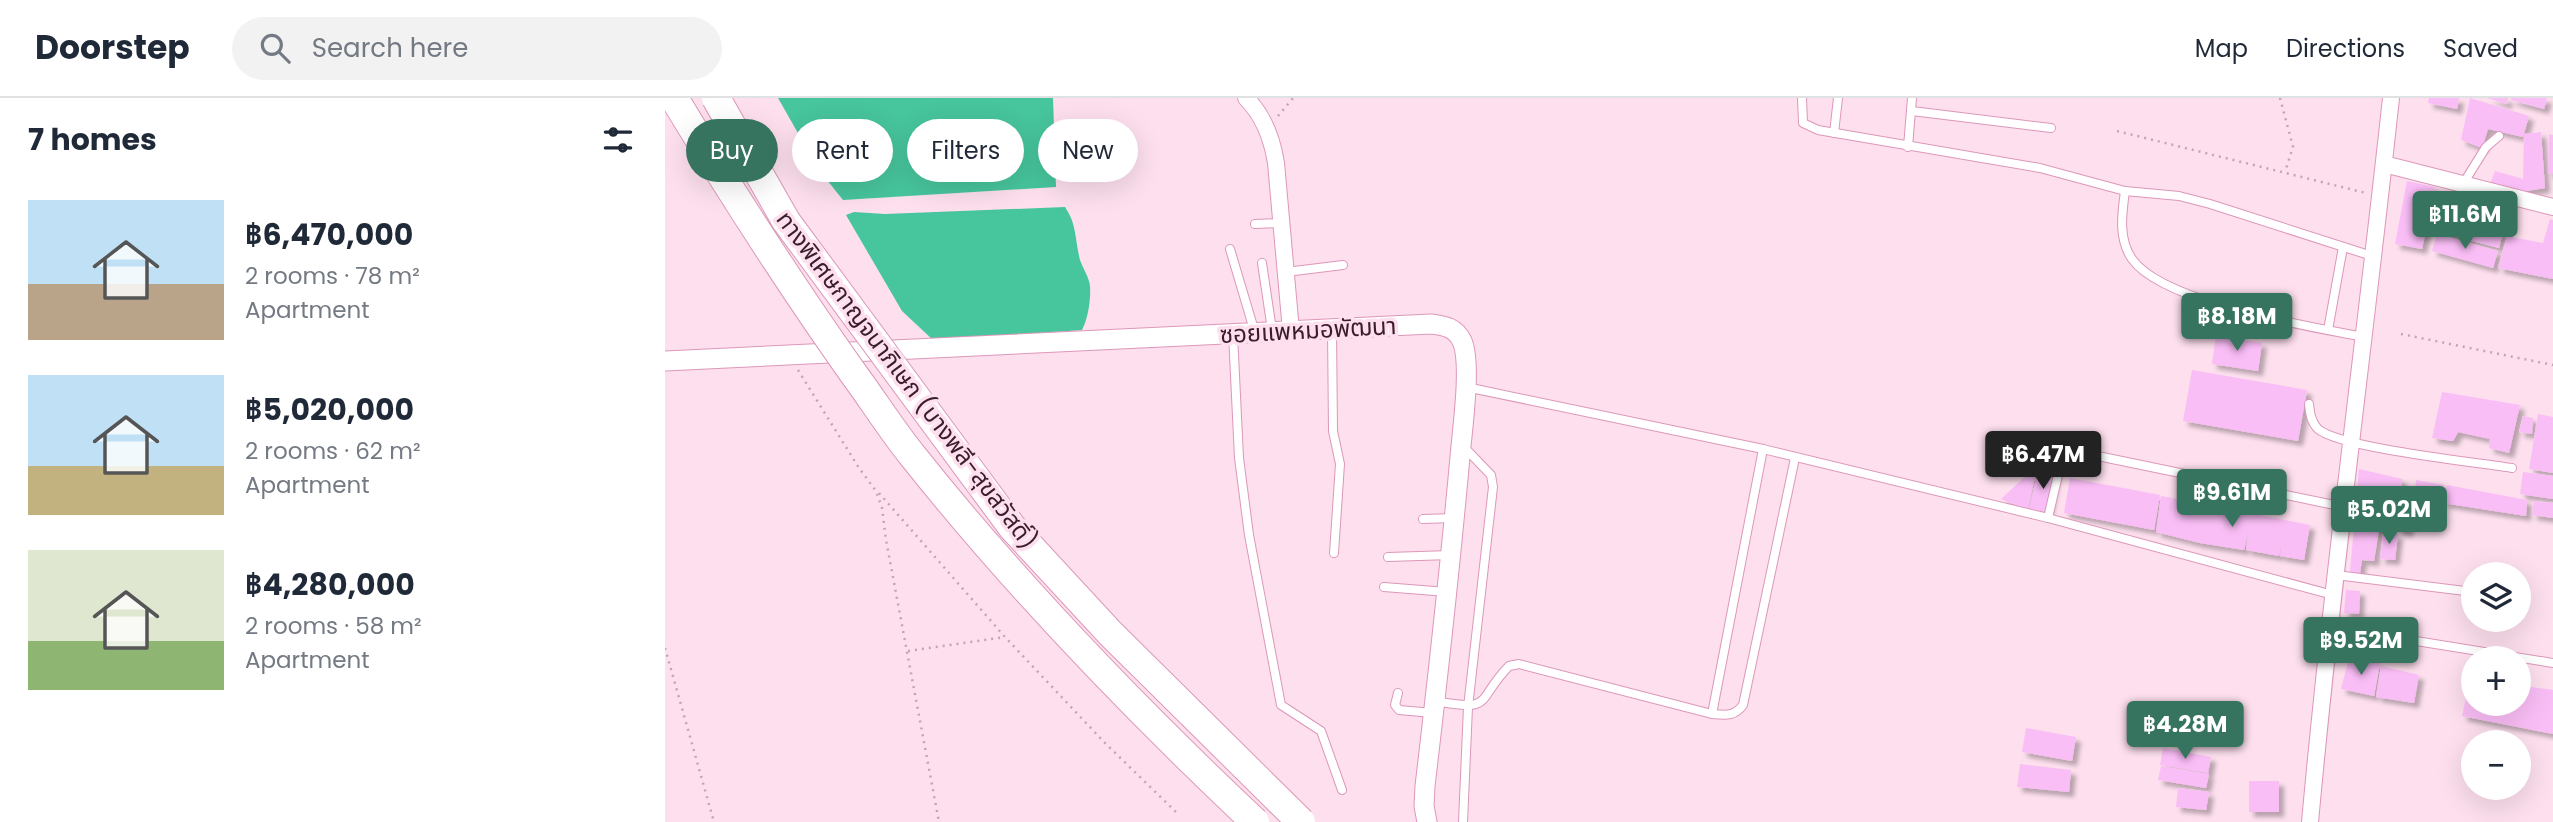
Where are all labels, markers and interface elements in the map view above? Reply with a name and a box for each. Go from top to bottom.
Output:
search box [232,17,722,80]
text: Doorstep [35,24,190,71]
icon: search [256,29,294,67]
text: Search here [312,30,468,66]
text: Map [2195,32,2248,65]
text: Directions [2286,32,2405,65]
text: Saved [2443,32,2518,65]
text: 7 homes [28,118,157,161]
chip: Buy [686,119,778,182]
chip: Rent [792,119,893,182]
chip: Filters [907,119,1024,182]
chip: New [1038,119,1138,182]
icon: filters [599,121,637,159]
pin: ฿11.6M [2408,192,2522,251]
text: ฿11.6M [2429,198,2501,230]
street label: ทางพิเศษกาญจนาภิเษก (บางพลี-สุขสวัสดิ์) [769,204,1045,556]
text: ฿6,470,000 [245,213,413,256]
icon: home [84,228,168,312]
text: 2 rooms · 78 m² [245,260,420,292]
text: Apartment [245,294,370,326]
pin: ฿8.18M [2180,294,2294,353]
text: ฿8.18M [2197,300,2277,332]
street label: ซอยแพหมอพัฒนา [1219,309,1397,351]
text: ฿5,020,000 [245,388,414,431]
icon: home [84,403,168,487]
pin: ฿6.47M [1986,432,2100,491]
text: 2 rooms · 62 m² [245,435,421,467]
text: ฿6.47M [2001,438,2085,470]
text: Apartment [245,469,370,501]
pin: ฿9.61M [2175,470,2289,529]
text: ฿9.61M [2193,476,2271,508]
pin: ฿5.02M [2332,486,2446,546]
text: ฿5.02M [2347,493,2431,525]
map controls [2461,562,2531,800]
button: layers [2461,562,2531,632]
text: ฿4,280,000 [245,563,415,606]
icon: home [84,578,168,662]
text: 2 rooms · 58 m² [245,610,422,642]
pin: ฿9.52M [2304,618,2418,677]
text: ฿9.52M [2319,624,2403,656]
text: Apartment [245,644,370,676]
button: + [2461,646,2531,716]
pin: ฿4.28M [2128,702,2242,761]
text: ฿4.28M [2143,708,2227,740]
button: − [2461,730,2531,800]

